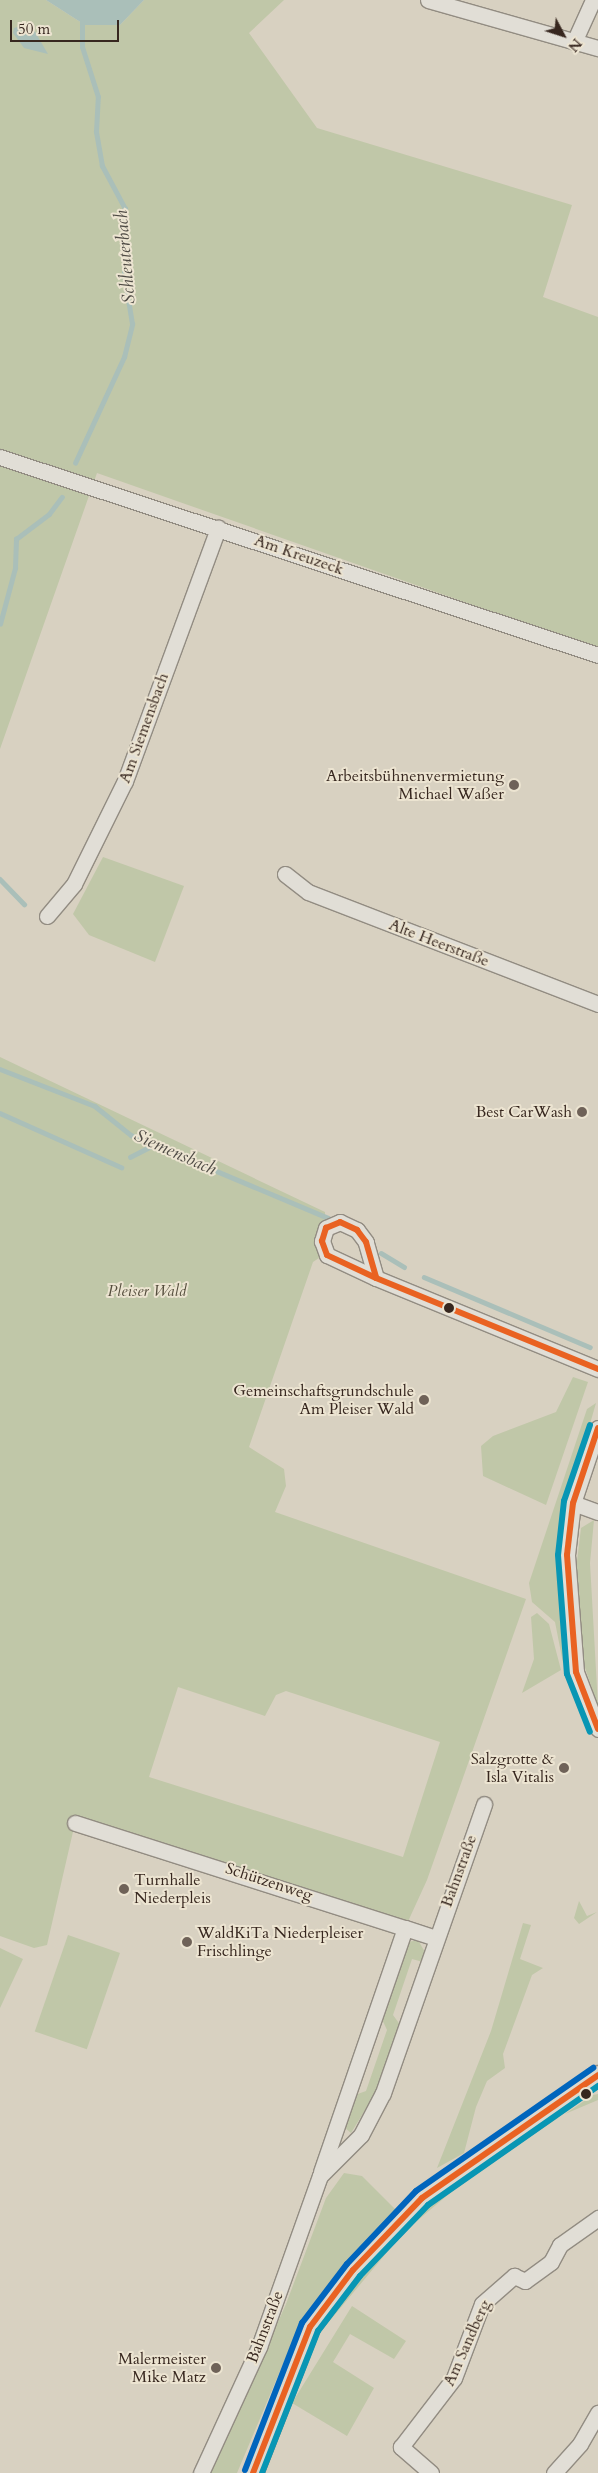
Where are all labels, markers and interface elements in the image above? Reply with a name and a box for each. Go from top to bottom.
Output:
scale bar [12,10,121,42]
north arrow [538,10,588,60]
text: 50 m [18,19,50,39]
text: N [564,34,586,56]
water label: Schleuterbach [111,209,141,305]
street label: Am Kreuzeck [252,531,346,579]
street label: Am Siemensbach [115,670,173,786]
place label: Arbeitsbühnenvermietung Michael Waßer [326,766,504,804]
marker: Arbeitsbühnenvermietung Michael Waßer [508,779,520,791]
street label: Alte Heerstraße [386,915,492,971]
place label: Best CarWash [475,1102,572,1122]
marker: Best CarWash [576,1106,588,1118]
water label: Siemensbach [131,1125,219,1181]
park label: Pleiser Wald [107,1281,187,1301]
unlabelled marker [444,1303,454,1313]
place label: Gemeinschaftsgrundschule Am Pleiser Wald [233,1381,414,1419]
marker: Gemeinschaftsgrundschule Am Pleiser Wald [418,1394,430,1406]
place label: Salzgrotte & Isla Vitalis [471,1749,554,1787]
marker: Salzgrotte & Isla Vitalis [558,1762,570,1774]
street label: Bahnstraße [437,1832,481,1910]
street label: Schützenweg [223,1859,315,1905]
place label: Turnhalle Niederpleis [134,1870,211,1908]
marker: Turnhalle Niederpleis [118,1883,130,1895]
place label: WaldKiTa Niederpleiser Frischlinge [197,1923,363,1961]
marker: WaldKiTa Niederpleiser Frischlinge [181,1936,193,1948]
unlabelled marker [581,2089,591,2099]
street label: Bahnstraße [242,2288,288,2366]
street label: Am Sandberg [439,2297,495,2389]
place label: Malermeister Mike Matz [118,2349,206,2387]
marker: Malermeister Mike Matz [210,2362,222,2374]

